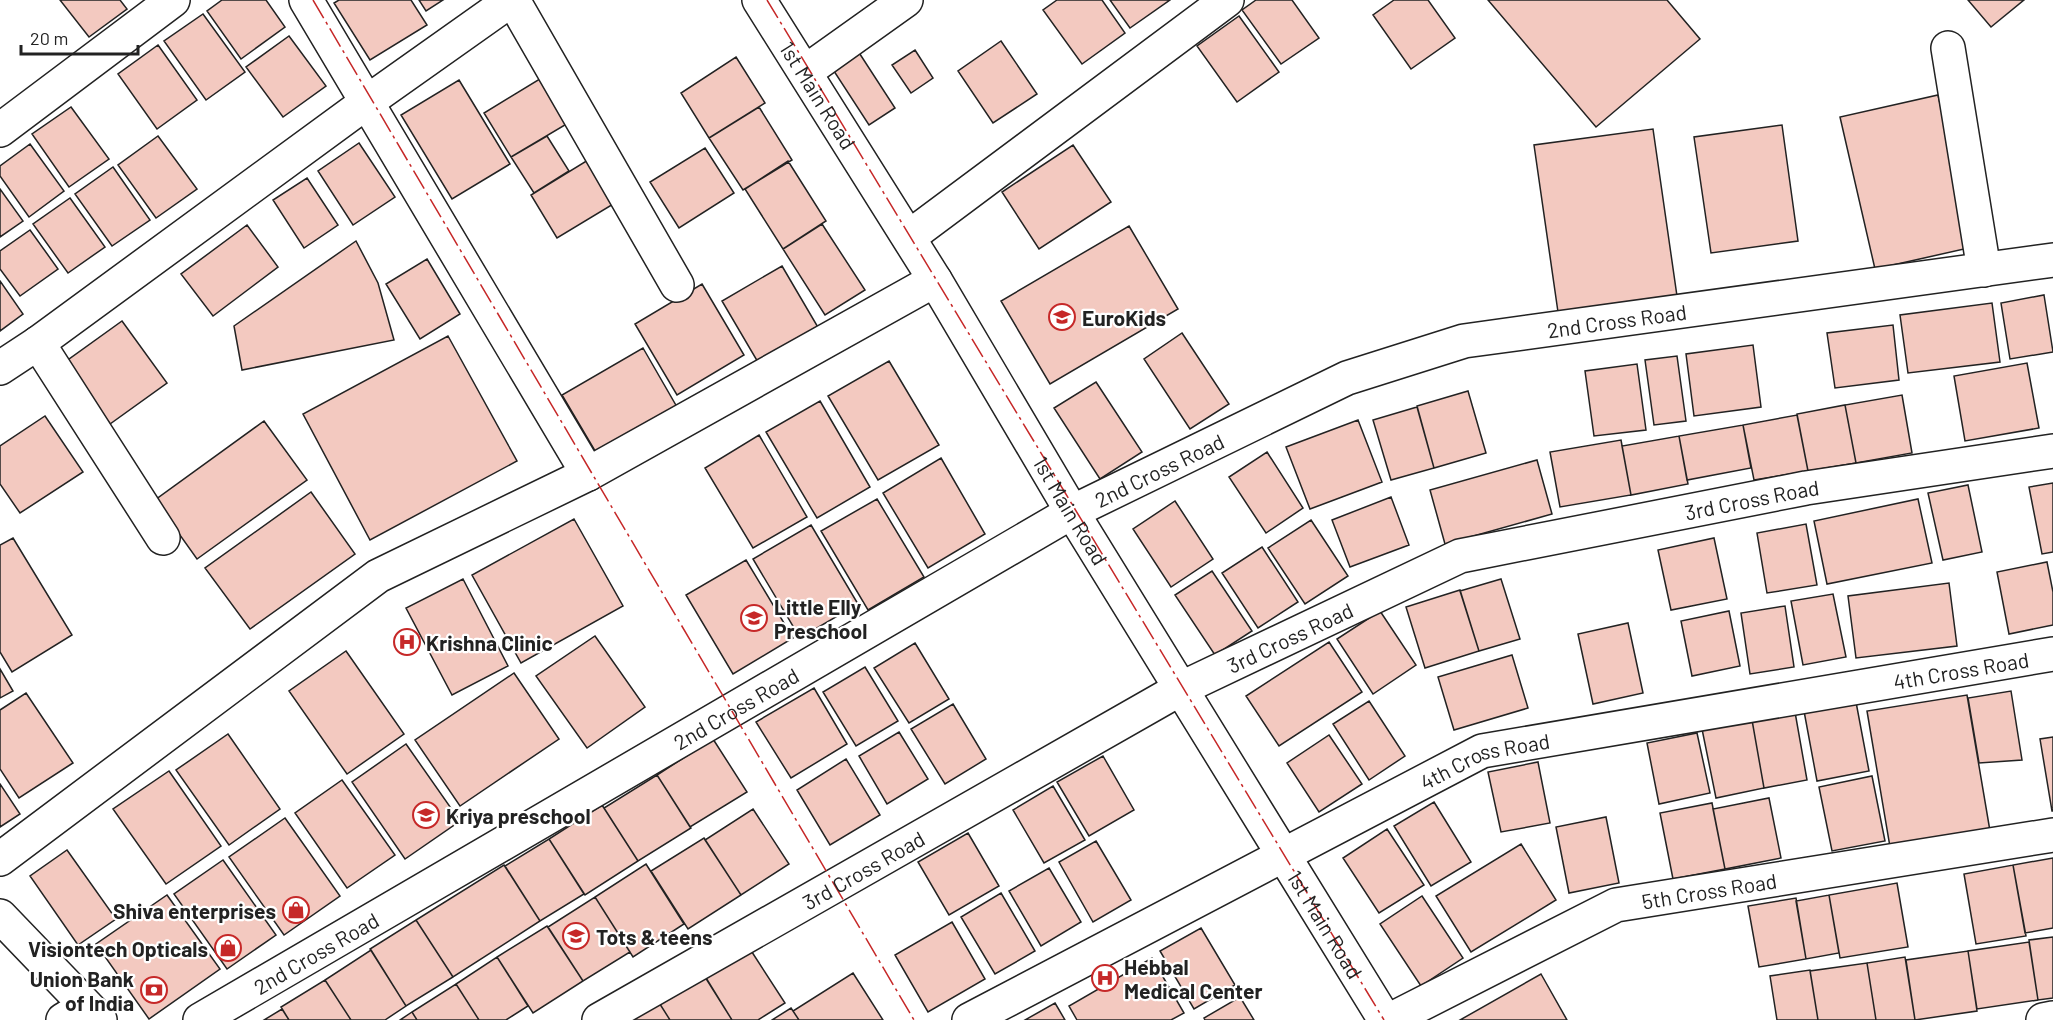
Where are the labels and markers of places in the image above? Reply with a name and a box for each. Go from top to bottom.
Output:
school or university icon: EuroKids [1047,302,1077,332]
place label: EuroKids [1082,305,1166,330]
place label: Little Elly Preschool [774,594,867,643]
school or university icon: Little Elly Preschool [739,603,769,633]
hospital icon: Krishna Clinic [392,627,422,657]
place label: Krishna Clinic [426,630,553,655]
school or university icon: Kriya preschool [411,800,441,830]
place label: Kriya preschool [446,803,591,828]
shop icon: Shiva enterprises [281,895,311,925]
place label: Shiva enterprises [113,898,276,923]
school or university icon: Tots & teens [561,921,591,951]
place label: Tots & teens [596,924,712,949]
shop icon: Visiontech Opticals [213,933,243,963]
place label: Visiontech Opticals [28,936,208,961]
place label: Hebbal Medical Center [1124,954,1262,1003]
hospital icon: Hebbal Medical Center [1090,963,1120,993]
place label: Union Bank of India [30,966,134,1015]
bank icon: Union Bank of India [139,975,169,1005]

